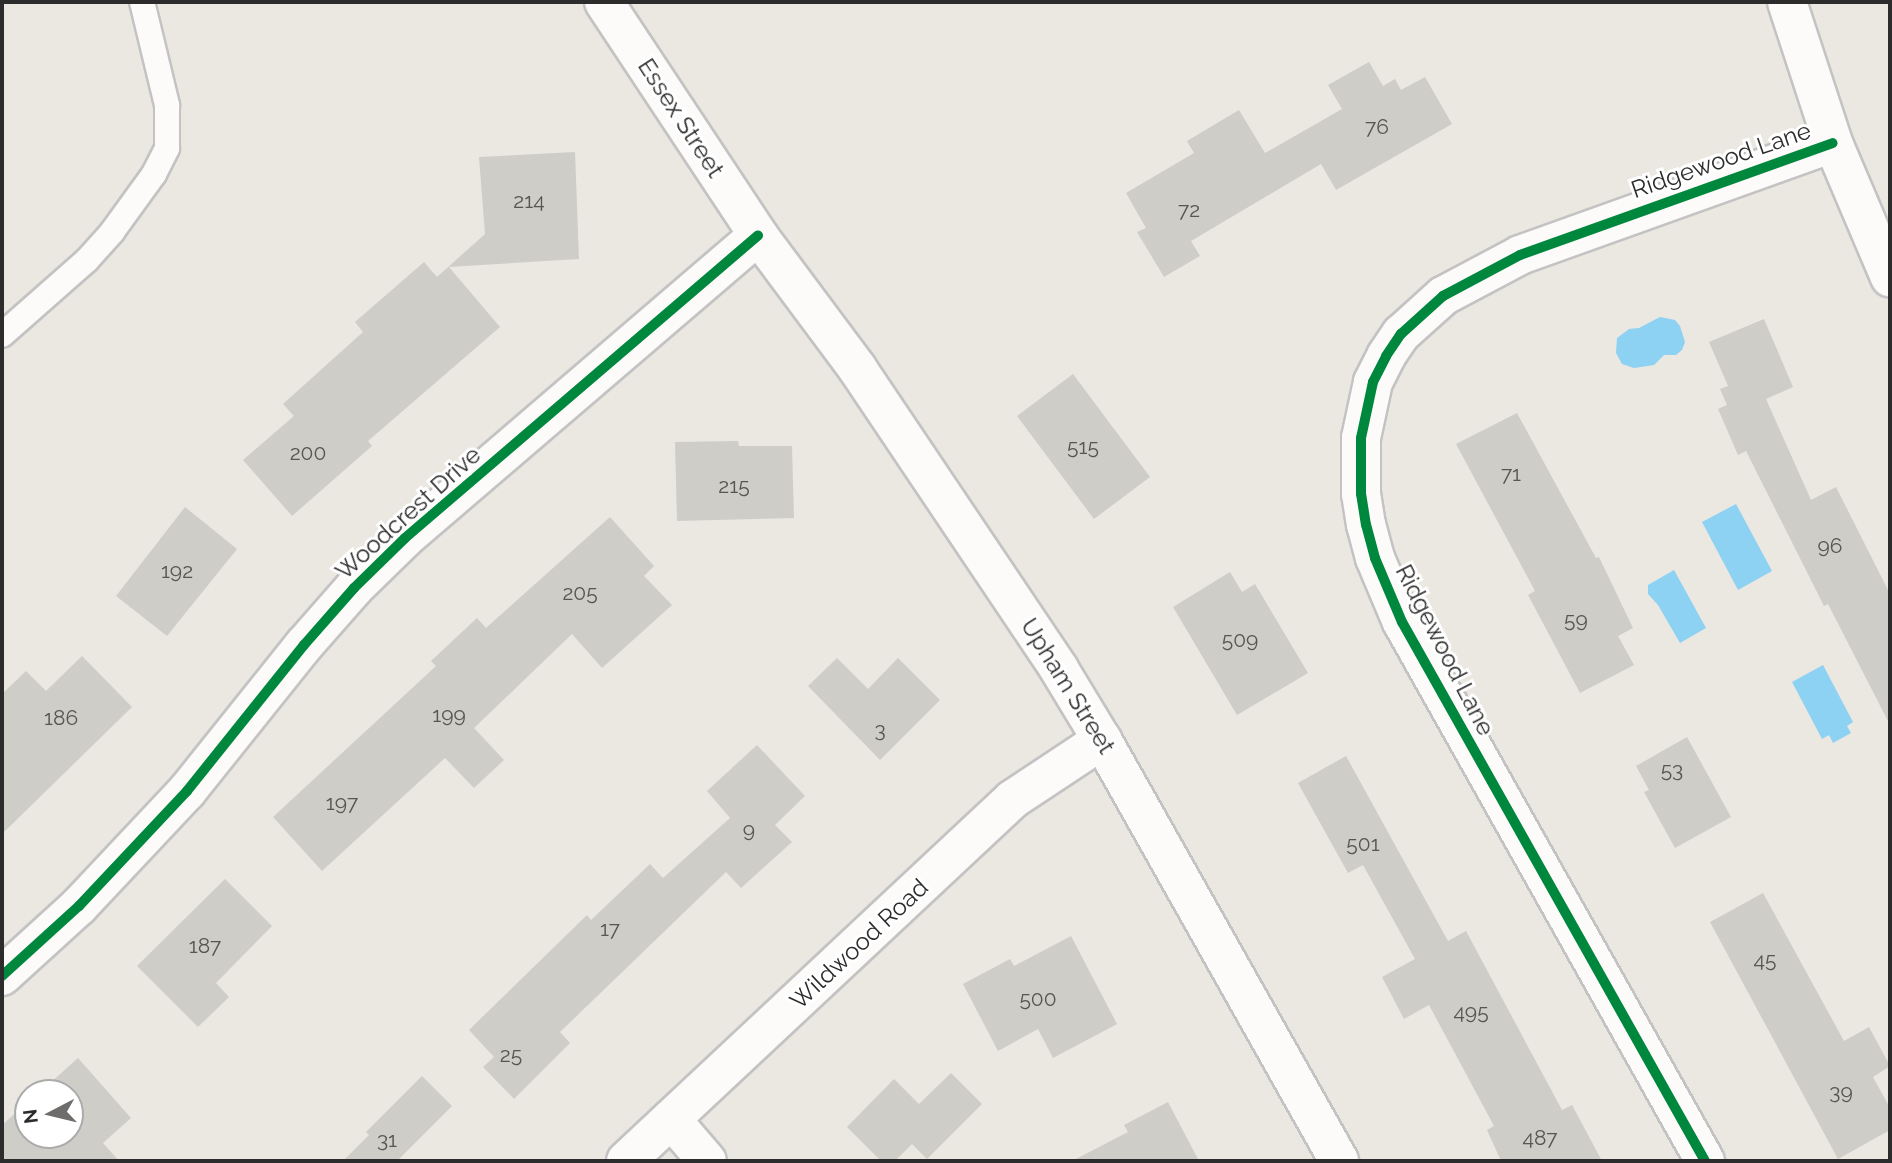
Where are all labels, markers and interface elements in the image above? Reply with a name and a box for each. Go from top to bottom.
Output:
street label: Essex Street [632,53,730,183]
house number: 76 [1365,114,1389,140]
street label: Ridgewood Lane [1627,116,1815,204]
house number: 214 [513,188,545,214]
house number: 72 [1178,197,1200,223]
house number: 515 [1067,434,1099,460]
house number: 200 [290,440,326,466]
street label: Woodcrest Drive [330,440,486,586]
house number: 71 [1501,461,1521,487]
house number: 215 [718,473,750,499]
house number: 96 [1818,533,1842,559]
house number: 192 [161,558,193,584]
street label: Ridgewood Lane [1389,560,1501,740]
house number: 205 [562,580,598,606]
house number: 59 [1564,607,1588,633]
street label: Upham Street [1015,613,1121,759]
house number: 509 [1222,627,1258,653]
house number: 199 [432,702,466,728]
house number: 186 [44,705,78,731]
house number: 3 [874,717,886,743]
house number: 53 [1661,757,1683,783]
house number: 197 [326,790,358,816]
house number: 9 [743,817,755,843]
house number: 501 [1346,831,1380,857]
street label: Wildwood Road [784,873,934,1015]
house number: 17 [600,916,620,942]
house number: 187 [189,933,221,959]
house number: 45 [1754,947,1776,973]
house number: 500 [1019,986,1057,1012]
house number: 495 [1453,999,1489,1025]
house number: 25 [500,1042,522,1068]
north arrow [14,1079,84,1149]
house number: 39 [1829,1079,1853,1105]
text: N [18,1108,42,1125]
house number: 487 [1522,1125,1558,1151]
house number: 31 [377,1127,397,1153]

